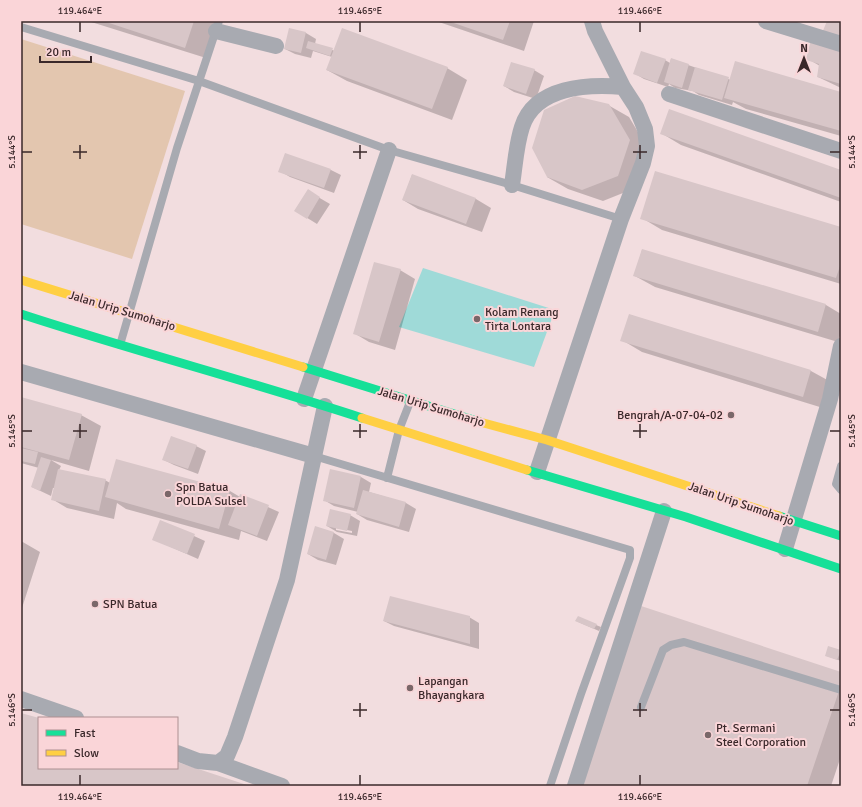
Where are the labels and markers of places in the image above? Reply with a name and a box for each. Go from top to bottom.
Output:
place label: Kolam Renang Tirta Lontara [485,305,559,334]
marker: Kolam Renang Tirta Lontara [472,314,482,324]
place label: Bengrah/A-07-04-02 [617,408,723,423]
marker: Bengrah/A-07-04-02 [726,410,736,420]
place label: Spn Batua POLDA Sulsel [176,480,246,509]
marker: Spn Batua POLDA Sulsel [163,489,173,499]
place label: SPN Batua [103,597,157,612]
marker: SPN Batua [90,599,100,609]
place label: Lapangan Bhayangkara [418,674,485,703]
marker: Lapangan Bhayangkara [405,683,415,693]
place label: Pt. Sermani Steel Corporation [716,721,806,750]
marker: Pt. Sermani Steel Corporation [703,730,713,740]

